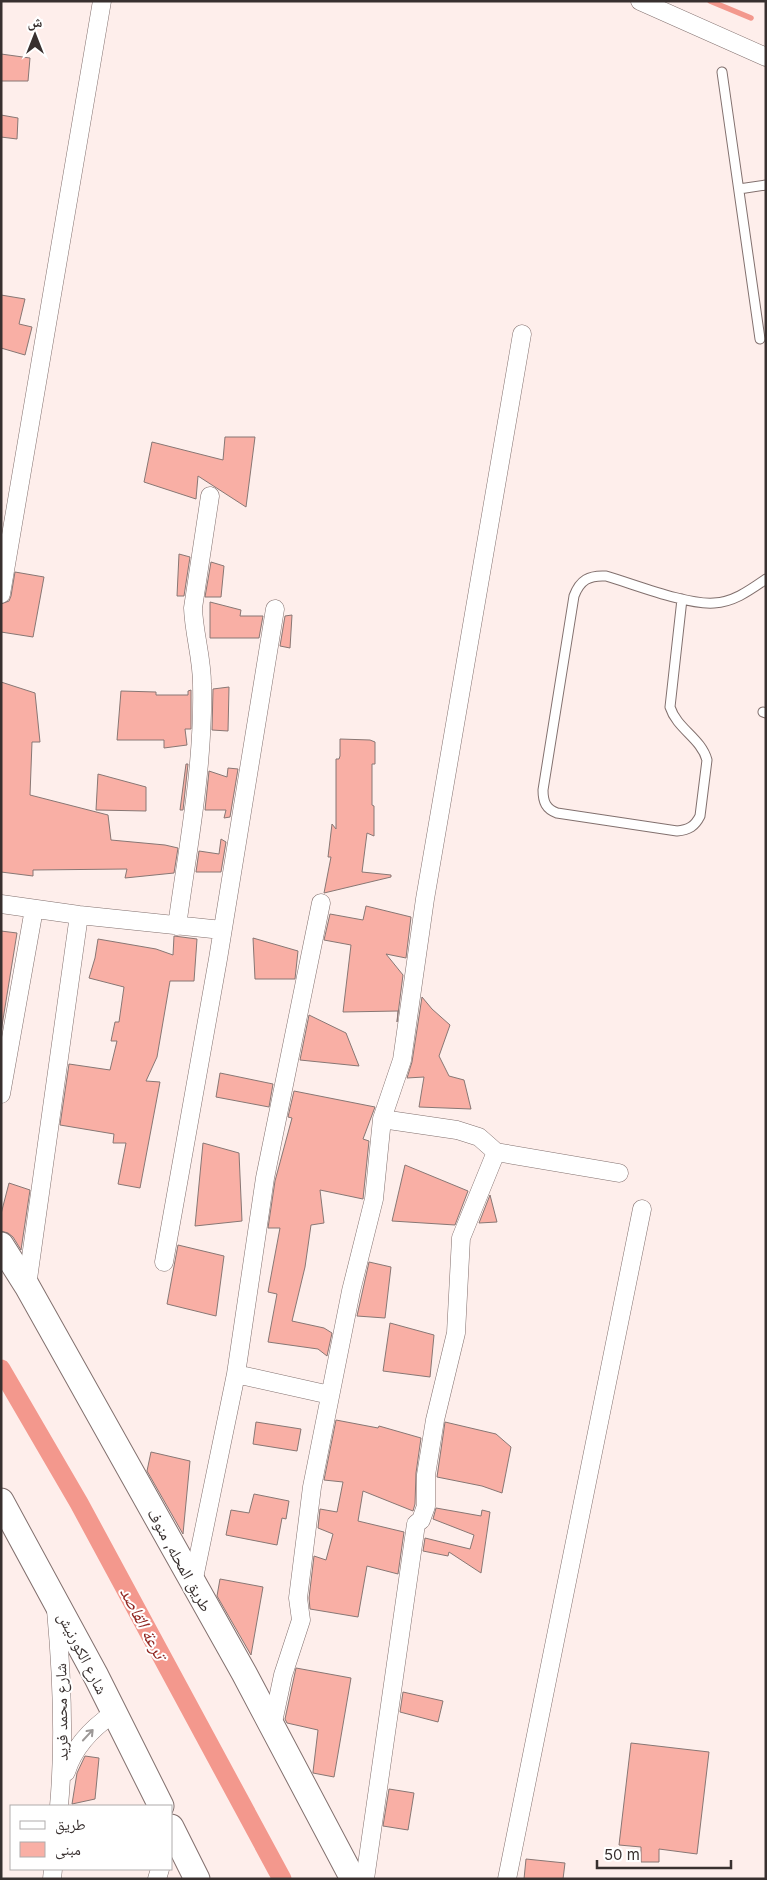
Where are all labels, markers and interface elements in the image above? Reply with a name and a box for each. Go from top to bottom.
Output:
north arrow [10,10,60,60]
text: ش [28,13,43,31]
street label: طريق المحله, منوف [142,1505,217,1616]
water label: ترعة القاصد [116,1583,173,1665]
street label: شارع الكورنيش [53,1609,112,1698]
street label: شارع محمد فريد [50,1663,73,1761]
one-way arrow [82,1728,94,1741]
legend [10,1805,172,1870]
text: طريق [55,1815,86,1835]
scale bar [597,1838,731,1870]
text: مبنى [55,1840,81,1860]
text: 50 m [604,1845,640,1864]

